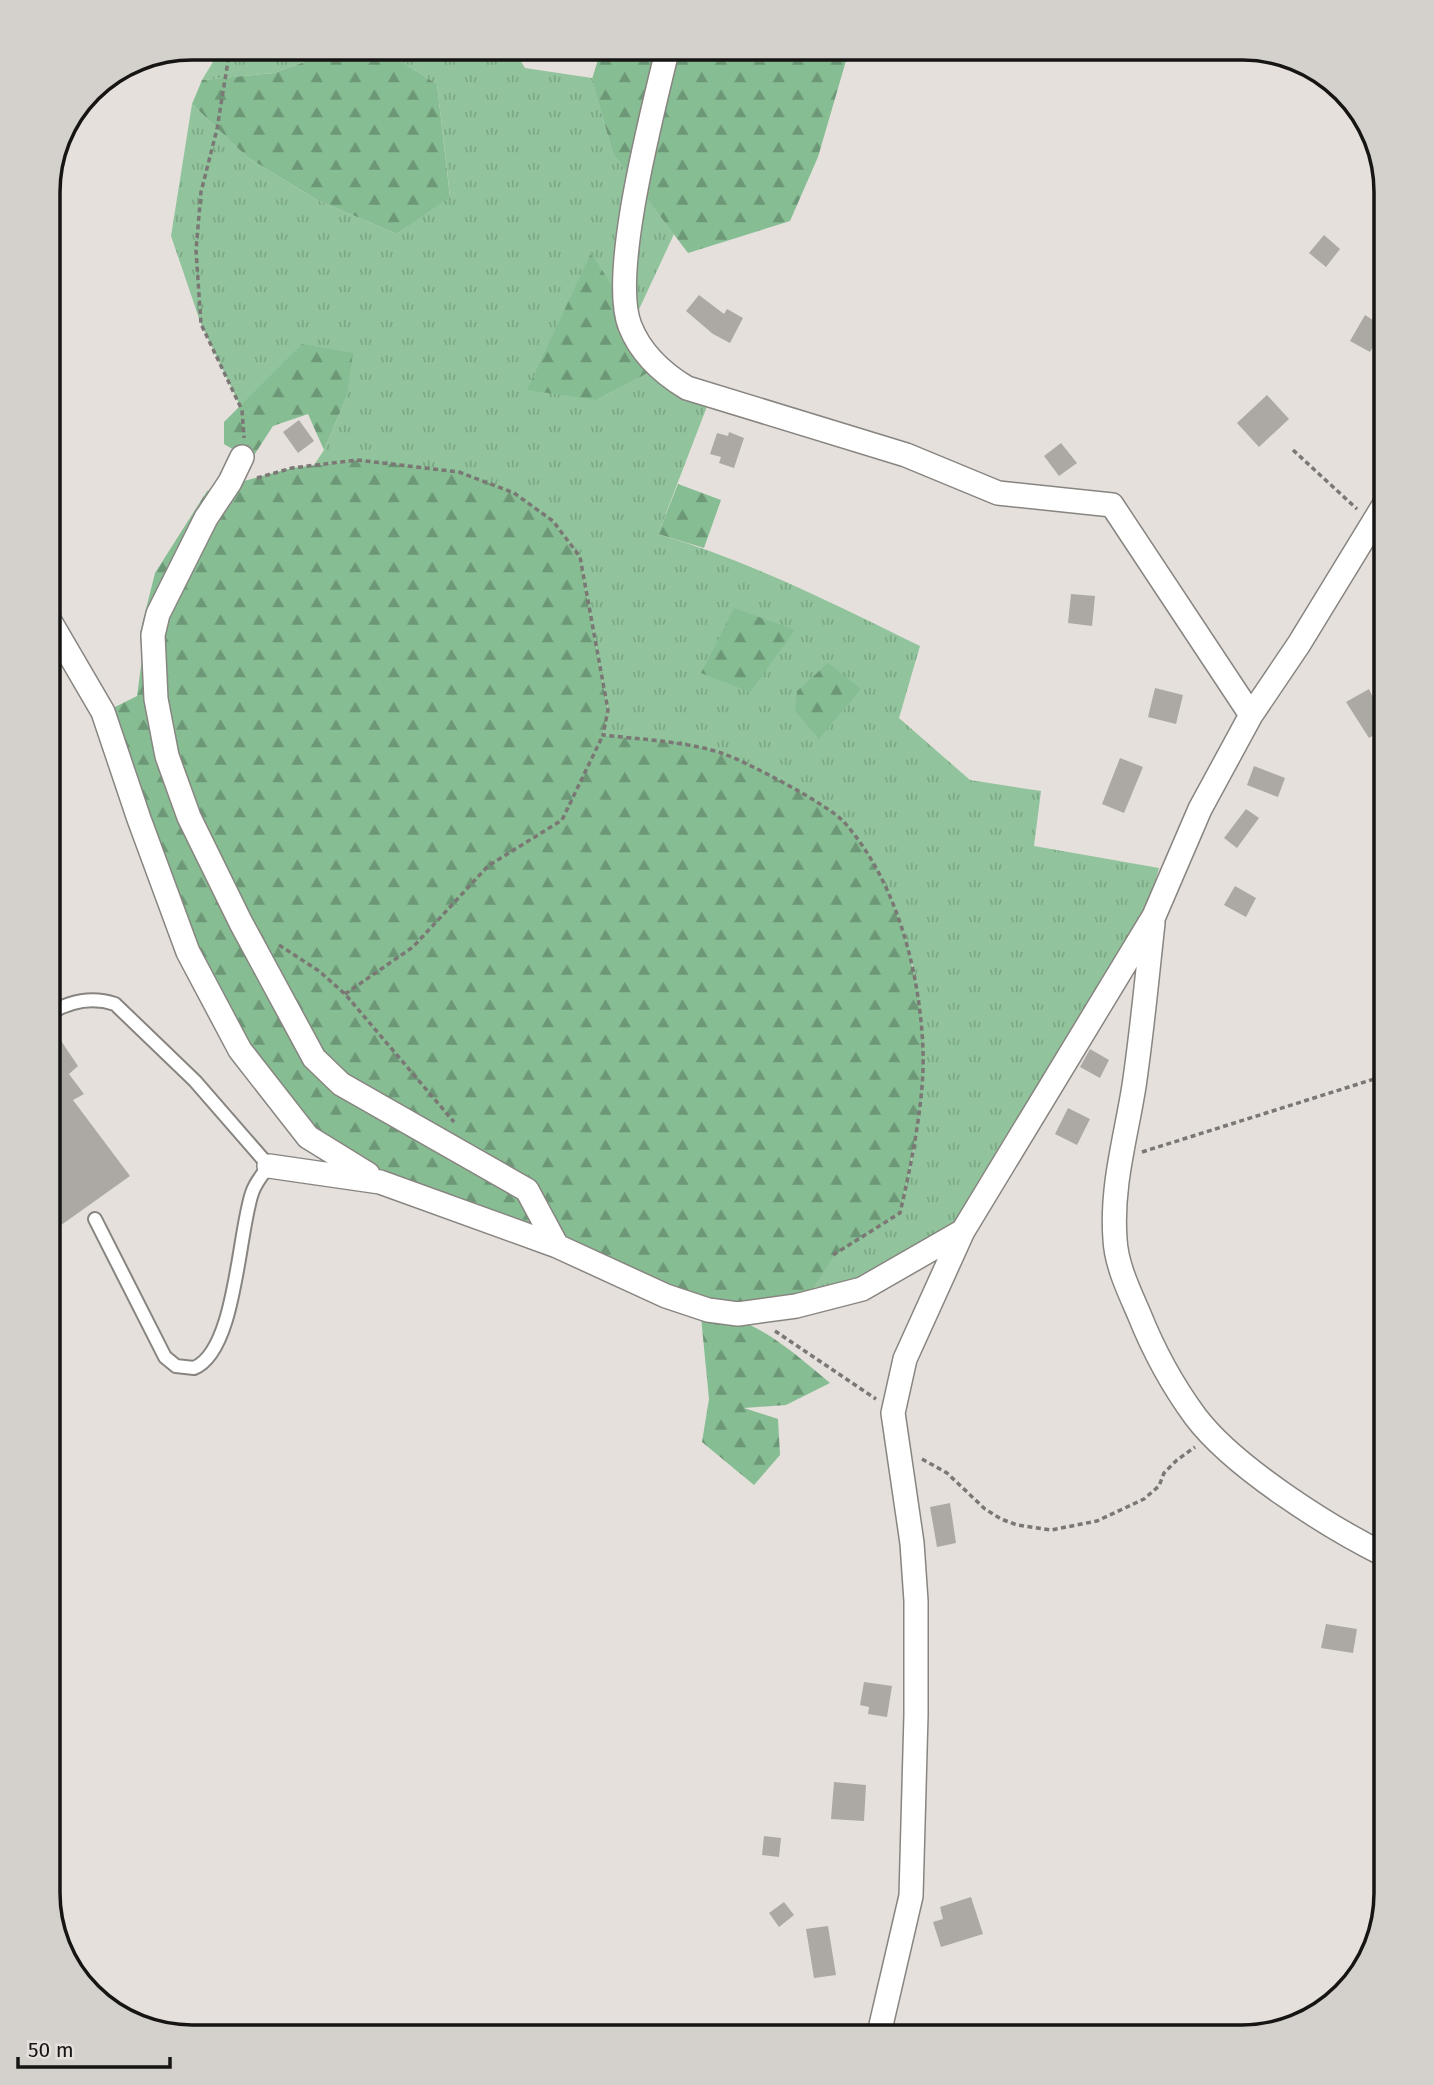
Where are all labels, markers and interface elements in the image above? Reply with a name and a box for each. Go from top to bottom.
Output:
scale bar [18,2025,170,2070]
text: 50 m [28,2037,74,2063]

